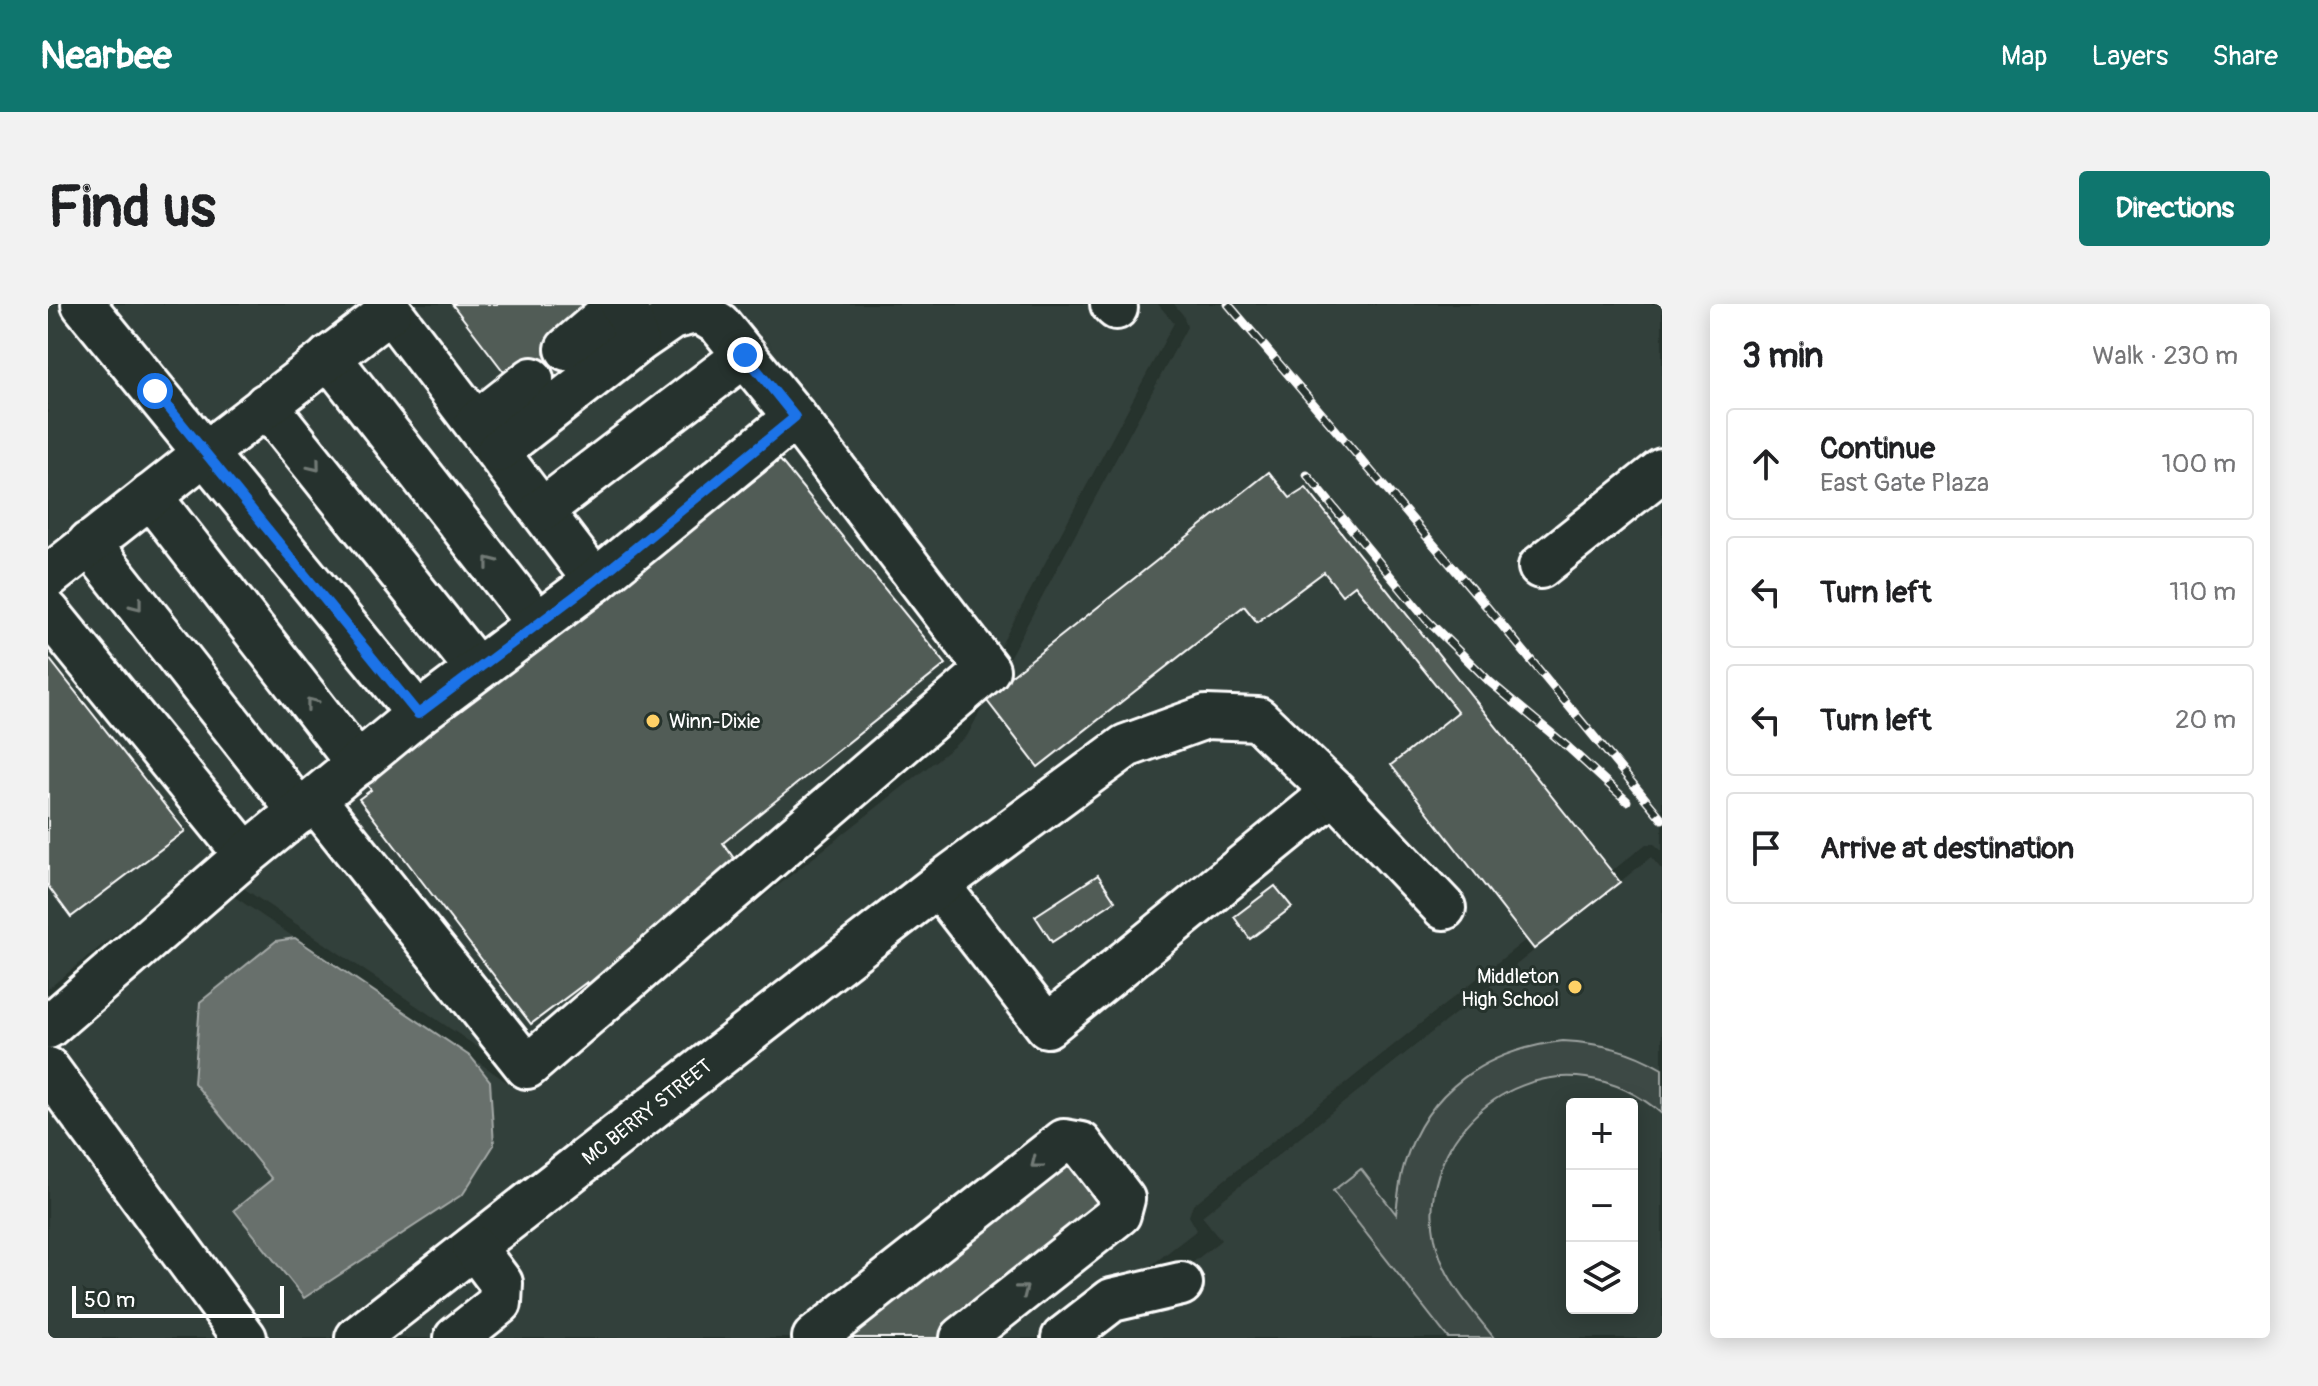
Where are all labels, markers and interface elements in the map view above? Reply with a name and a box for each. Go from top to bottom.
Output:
text: Nearbee [40,32,172,80]
text: Map [2001,39,2047,74]
text: Layers [2091,39,2168,74]
text: Share [2212,39,2278,74]
button: Directions [2079,171,2270,246]
text: Find us [48,174,216,243]
text: 3 min [1742,335,1824,378]
route end [727,337,763,373]
text: Walk · 230 m [2092,340,2238,372]
route start [137,373,173,409]
text: Continue [1820,430,1935,467]
icon: ahead [1744,442,1788,486]
text: 100 m [2162,448,2236,480]
one-way arrow [305,457,319,472]
text: East Gate Plaza [1820,467,1989,499]
one-way arrow [485,557,500,571]
icon: left [1744,570,1788,614]
text: Turn left [1820,574,1931,611]
text: 110 m [2169,576,2236,608]
one-way arrow [128,596,142,611]
one-way arrow [306,697,320,712]
icon: left [1744,698,1788,742]
text: Turn left [1820,702,1931,739]
text: 20 m [2175,704,2236,736]
place label: Winn-Dixie [669,709,760,734]
marker: Winn-Dixie [644,712,662,730]
icon: arrive [1744,826,1788,870]
text: Arrive at destination [1820,830,2074,867]
place label: Middleton High School [1461,964,1559,1012]
marker: Middleton High School [1566,978,1584,996]
street label: MC BERRY STREET [577,1053,717,1171]
map controls [1566,1098,1638,1314]
button: + [1566,1098,1638,1170]
one-way arrow [1031,1153,1045,1168]
button: − [1566,1170,1638,1242]
button: layers [1566,1242,1638,1314]
scale bar [72,1282,284,1318]
one-way arrow [1014,1285,1029,1299]
text: 50 m [84,1286,135,1314]

